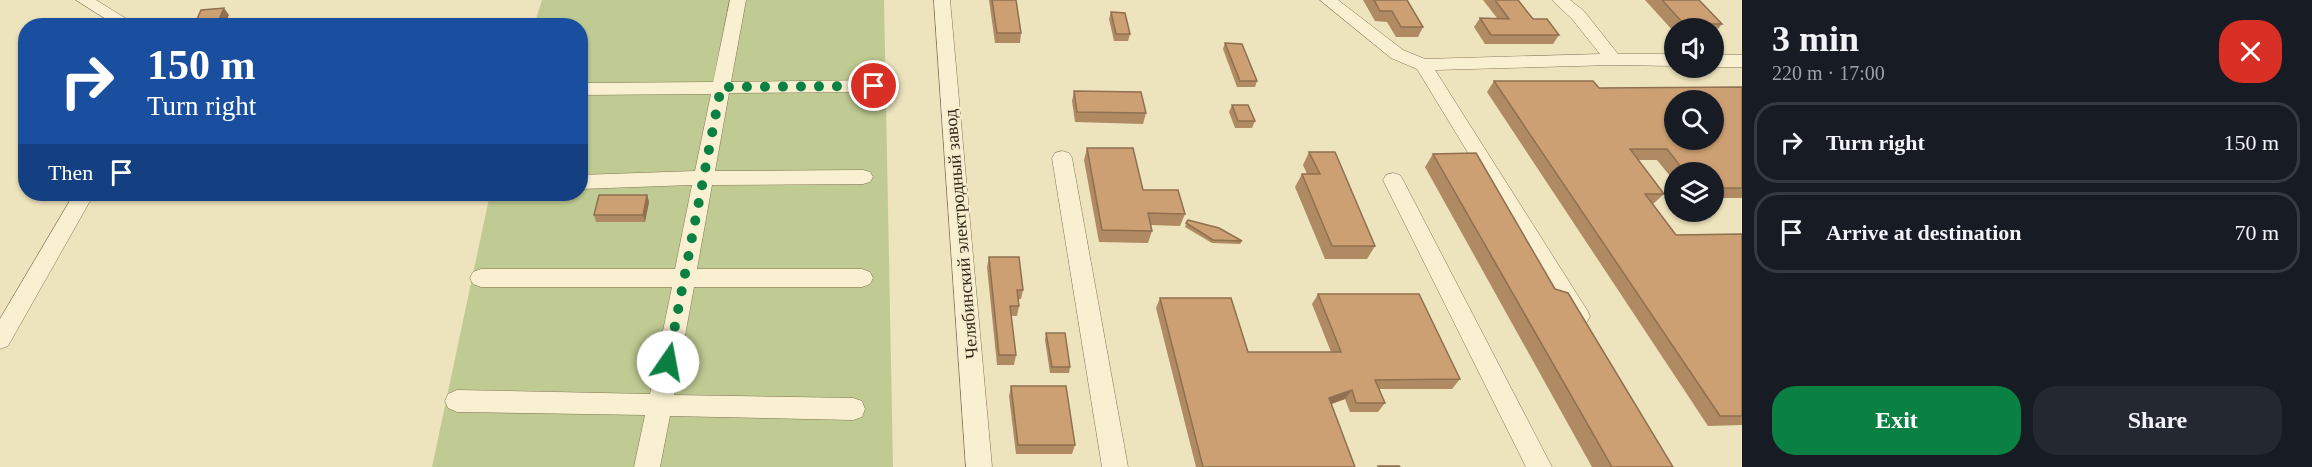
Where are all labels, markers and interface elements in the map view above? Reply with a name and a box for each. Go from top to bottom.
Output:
map controls [1664,18,1724,222]
button: sound [1664,18,1724,78]
text: 3 min [1772,19,1859,59]
button: close [2219,20,2282,83]
icon: right [48,42,126,120]
text: 150 m [147,42,256,88]
pin [848,60,899,111]
text: 220 m · 17:00 [1772,62,1885,84]
icon: arrive [857,69,890,102]
button: search [1664,90,1724,150]
text: Turn right [147,91,256,121]
street label: Челябинский электродный завод [940,108,982,360]
icon: right [1775,126,1808,159]
text: Turn right [1826,130,1925,155]
text: 150 m [2223,130,2279,155]
icon: arrive [105,156,138,189]
text: Then [48,160,93,185]
button: layers [1664,162,1724,222]
icon: arrive [1775,216,1808,249]
text: Arrive at destination [1826,220,2022,245]
text: 70 m [2234,220,2279,245]
position arrow [636,330,700,394]
button: Exit [1772,386,2021,455]
button: Share [2033,386,2282,455]

